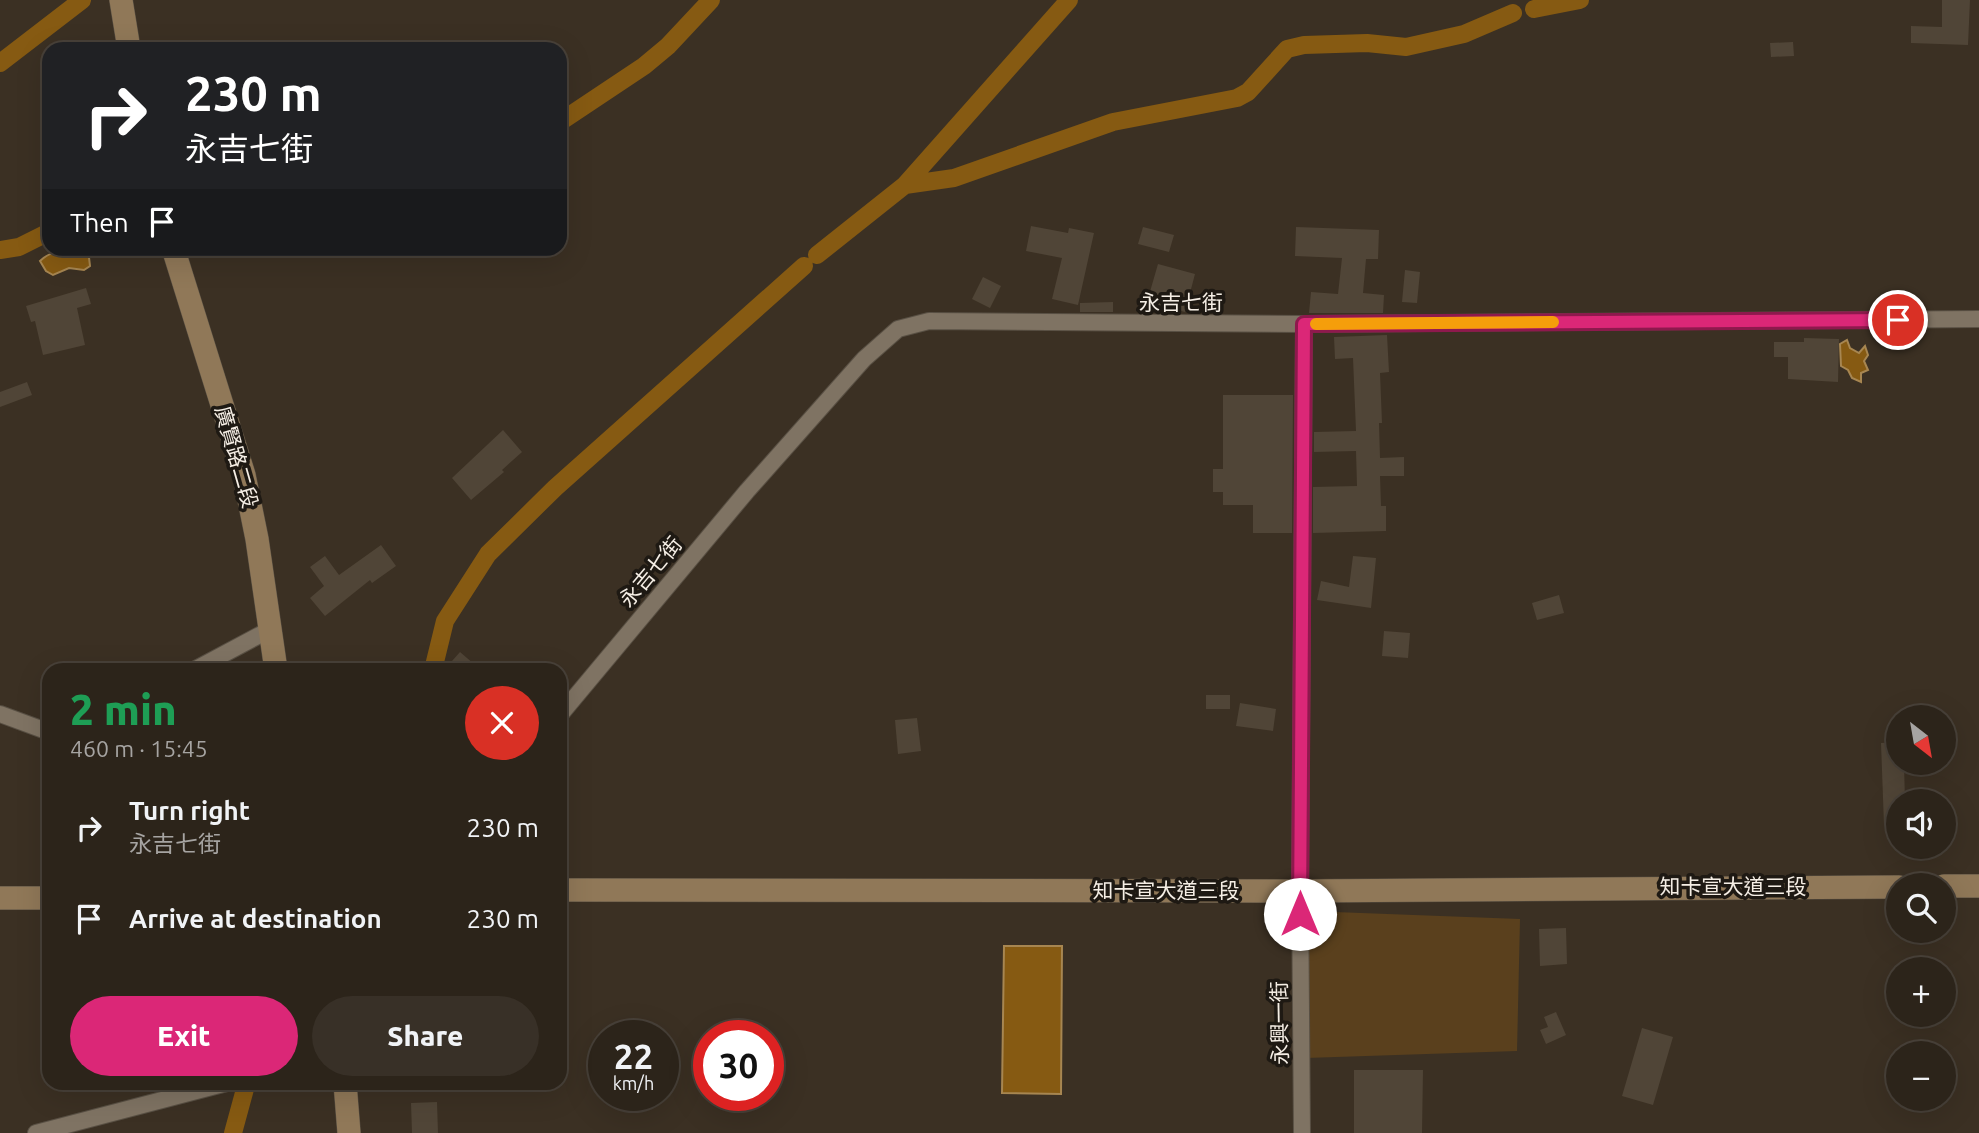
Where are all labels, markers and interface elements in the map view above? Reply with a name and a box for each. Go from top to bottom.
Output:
text: 230 m [185,65,322,120]
icon: right [70,70,161,161]
text: 永吉七街 [185,130,313,166]
icon: arrive [143,203,181,241]
text: Then [70,208,129,237]
street label: 永吉七街 [1139,290,1223,314]
pin [1868,290,1928,350]
icon: arrive [1879,301,1917,339]
street label: 廣賢路二段 [211,403,263,510]
street label: 永吉七街 [614,531,686,611]
text: 2 min [70,686,177,733]
button: close [465,686,539,760]
north arrow [1886,705,1956,775]
map controls [1886,705,1956,1111]
text: 460 m · 15:45 [70,736,208,761]
button: sound [1886,789,1956,859]
text: Turn right [129,796,250,825]
icon: right [70,809,108,847]
text: 230 m [467,813,539,842]
text: 永吉七街 [129,831,221,856]
button: search [1886,873,1956,943]
street label: 知卡宣大道三段 [1660,874,1807,898]
position arrow [1263,877,1337,951]
street label: 知卡宣大道三段 [1093,878,1240,902]
icon: arrive [70,900,108,938]
text: Arrive at destination [129,904,382,933]
text: 230 m [467,904,539,933]
button: + [1886,957,1956,1027]
street label: 永興一街 [1266,981,1292,1065]
button: Exit [70,996,298,1076]
button: Share [312,996,539,1076]
speed limit sign: 30 [693,1020,784,1111]
text: 22 [614,1036,653,1076]
button: − [1886,1041,1956,1111]
text: km/h [613,1073,654,1093]

